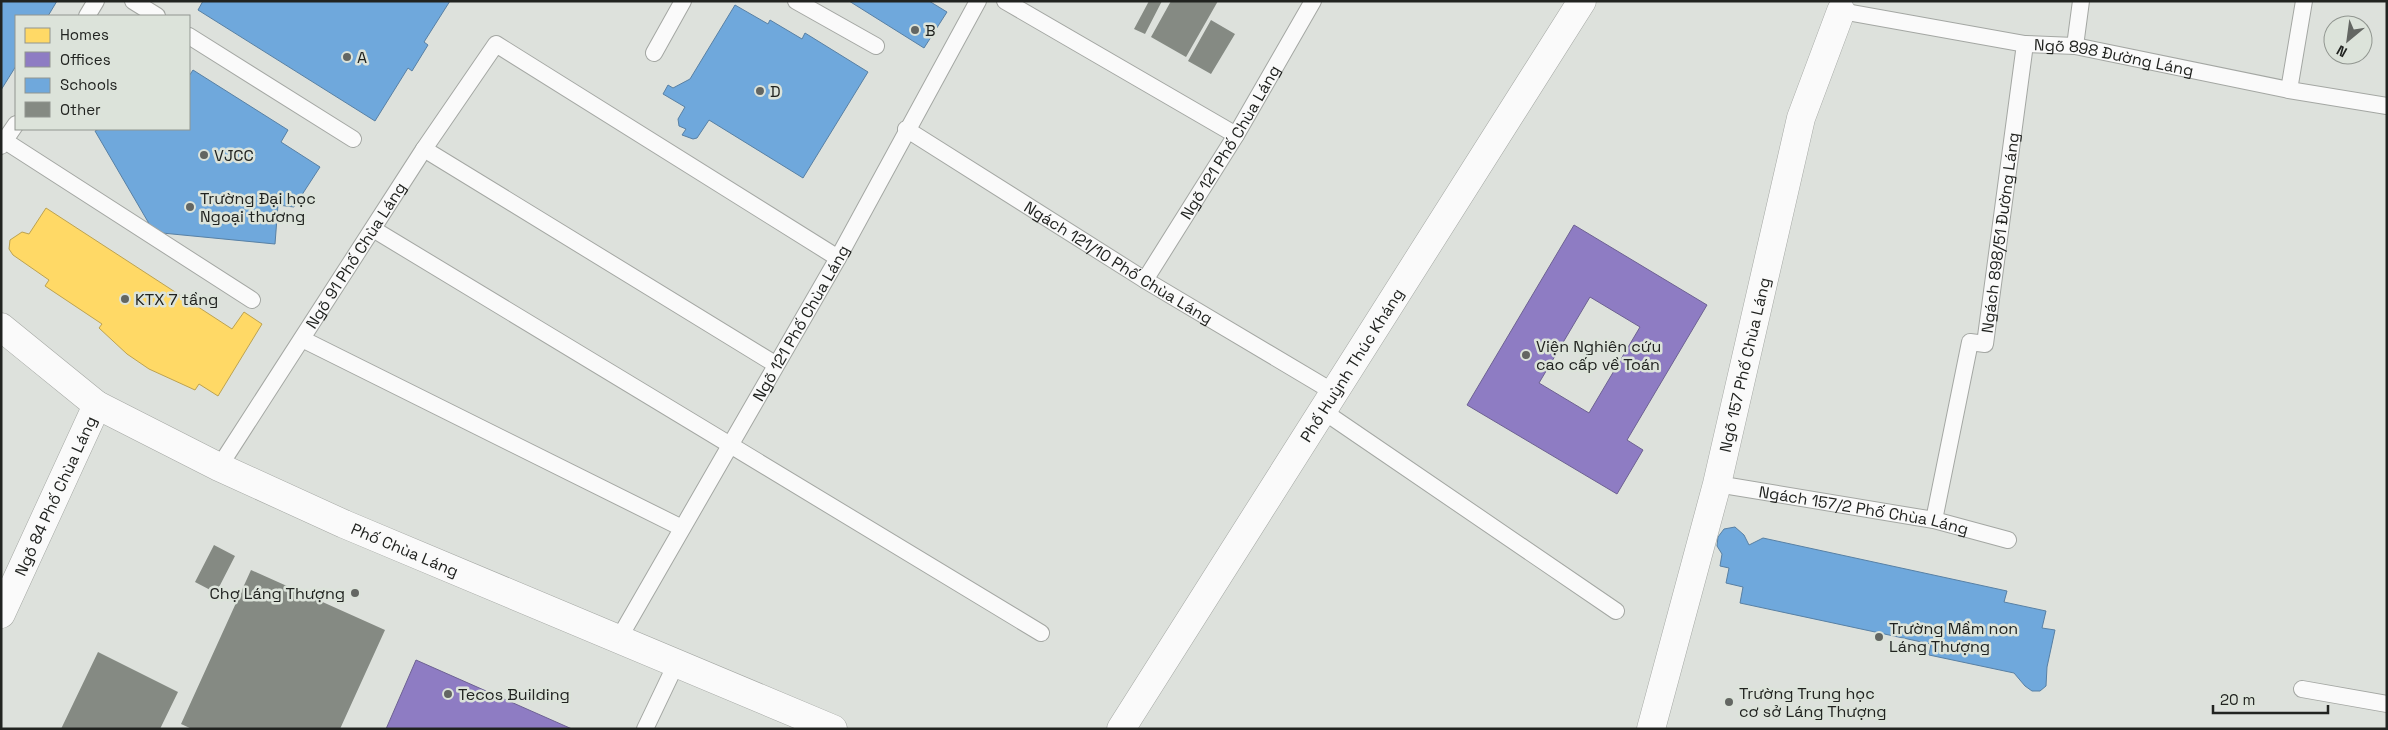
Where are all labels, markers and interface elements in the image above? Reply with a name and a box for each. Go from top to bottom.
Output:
legend [15,15,190,130]
north arrow [2323,15,2373,65]
place label: B [925,20,936,41]
marker: B [909,24,921,36]
text: Homes [60,25,109,44]
street label: Ngõ 898 Đường Láng [2034,34,2195,81]
text: N [2333,41,2350,62]
place label: A [357,47,367,68]
text: Offices [60,50,111,69]
marker: A [341,51,353,63]
street label: Ngõ 121 Phố Chùa Láng [1176,61,1285,223]
text: Schools [60,75,118,94]
place label: D [770,81,781,102]
marker: D [754,85,766,97]
text: Other [60,100,101,119]
street label: Ngách 898/51 Đường Láng [1977,131,2024,334]
place label: VJCC [214,145,254,166]
marker: VJCC [198,149,210,161]
street label: Ngõ 91 Phố Chùa Láng [301,178,411,333]
place label: Trường Đại học Ngoại thương [200,188,316,227]
street label: Ngách 121/10 Phố Chùa Láng [1020,196,1217,329]
marker: Trường Đại học Ngoại thương [184,201,196,213]
street label: Ngõ 121 Phố Chùa Láng [748,241,854,405]
street label: Ngõ 157 Phố Chùa Láng [1715,275,1775,454]
street label: Phố Huỳnh Thúc Kháng [1295,284,1409,446]
place label: KTX 7 tầng [135,289,218,310]
marker: KTX 7 tầng [119,293,131,305]
place label: Viện Nghiên cứu cao cấp về Toán [1536,336,1661,375]
marker: Viện Nghiên cứu cao cấp về Toán [1520,349,1532,361]
street label: Ngõ 84 Phố Chùa Láng [10,413,101,579]
street label: Ngách 157/2 Phố Chùa Láng [1757,481,1971,540]
street label: Phố Chùa Láng [348,518,462,582]
place label: Chợ Láng Thượng [210,583,345,604]
marker: Chợ Láng Thượng [349,587,361,599]
place label: Trường Mầm non Láng Thượng [1889,618,2018,657]
marker: Trường Mầm non Láng Thượng [1873,631,1885,643]
scale bar [2213,682,2328,714]
place label: Trường Trung học cơ sở Láng Thượng [1739,683,1887,722]
place label: Tecos Building [458,684,570,705]
marker: Tecos Building [442,688,454,700]
text: 20 m [2220,690,2255,709]
marker: Trường Trung học cơ sở Láng Thượng [1723,696,1735,708]

